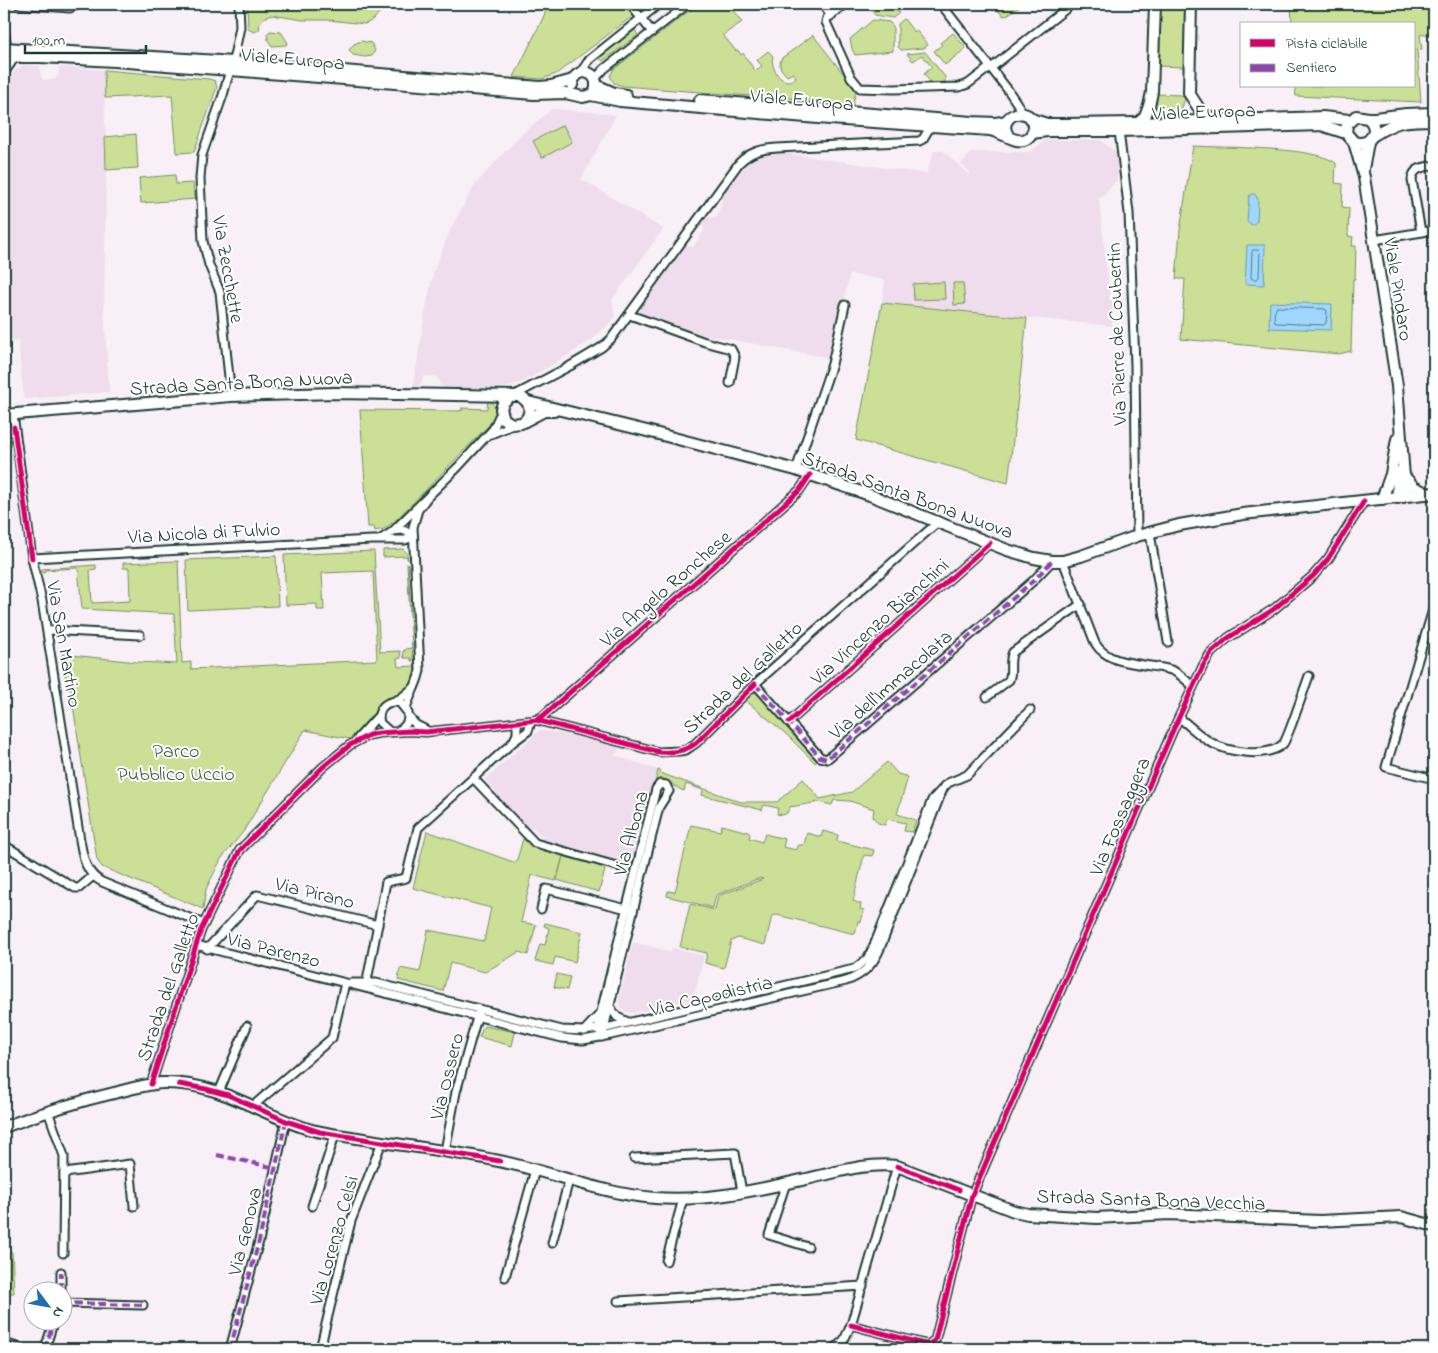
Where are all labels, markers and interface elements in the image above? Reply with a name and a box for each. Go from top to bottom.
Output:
scale bar [25,22,146,54]
legend [1240,22,1416,88]
text: 100 m [32,30,65,52]
text: Pista ciclabile [1286,33,1368,55]
street label: Viale Europa [239,41,346,79]
text: Sentiero [1286,57,1337,79]
street label: Viale Europa [748,82,855,120]
street label: Viale Europa [1151,97,1257,130]
street label: Via Zecchette [203,212,250,326]
street label: Viale Pindaro [1374,234,1419,343]
street label: Via Pierre de Coubertin [1101,242,1136,427]
street label: Strada Santa Bona Nuova [129,364,353,405]
street label: Strada Santa Bona Nuova [797,445,1017,548]
street label: Via Nicola di Fulvio [126,516,281,553]
street label: Via Angelo Ronchese [594,524,740,657]
street label: Via Vincenzo Bianchini [804,552,957,694]
street label: Via San Martino [37,578,88,710]
street label: Strada del Galletto [677,615,810,742]
street label: Via dell'Immacolata [823,624,960,749]
park label: Parco Pubblico Uccio [117,738,235,790]
street label: Via Fossaggera [1083,753,1160,882]
street label: Via Albona [607,788,658,880]
street label: Via Pirano [271,870,357,918]
street label: Strada del Galletto [130,910,208,1066]
street label: Via Parenzo [223,926,323,977]
street label: Via Capodistria [646,969,776,1026]
street label: Via Ossero [423,1030,473,1124]
street label: Via Lorenzo Celsi [303,1173,368,1310]
street label: Strada Santa Bona Vecchia [1036,1183,1266,1220]
street label: Via Genova [221,1184,271,1280]
north arrow [22,1280,72,1330]
text: N [46,1303,69,1322]

